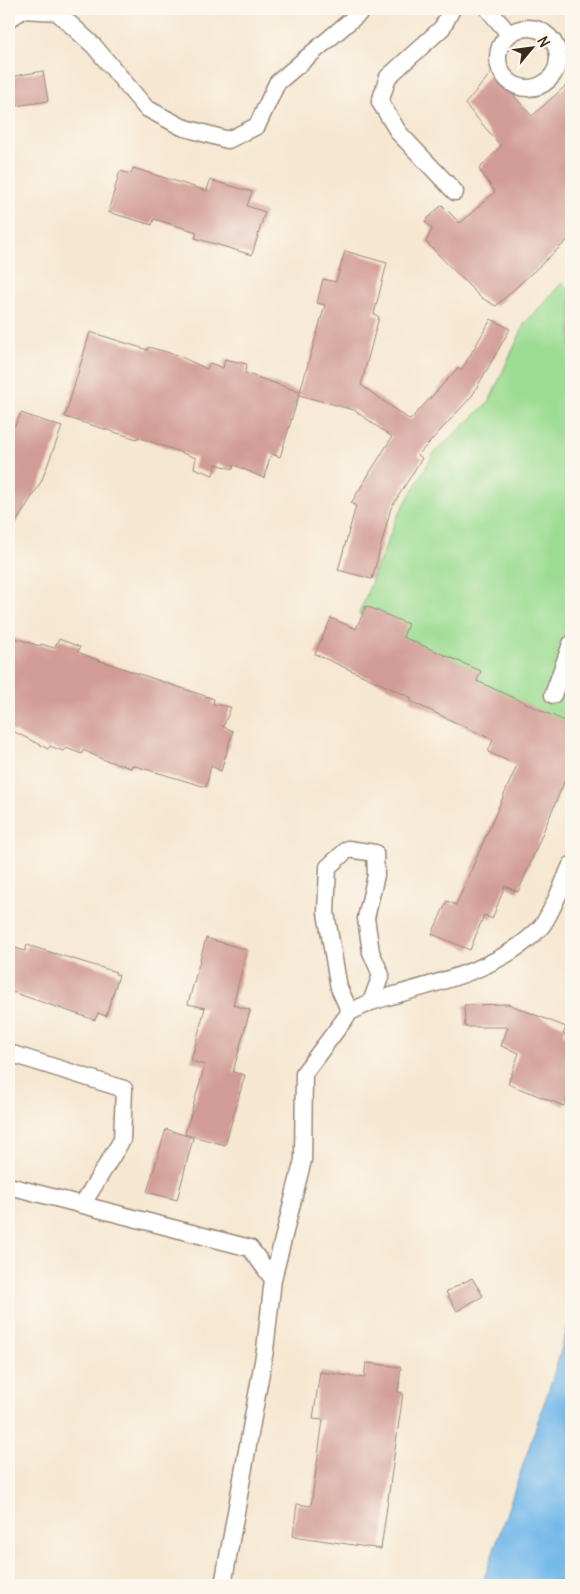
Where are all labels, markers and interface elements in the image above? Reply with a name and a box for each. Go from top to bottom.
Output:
north arrow [508,22,558,72]
text: N [533,33,554,50]

